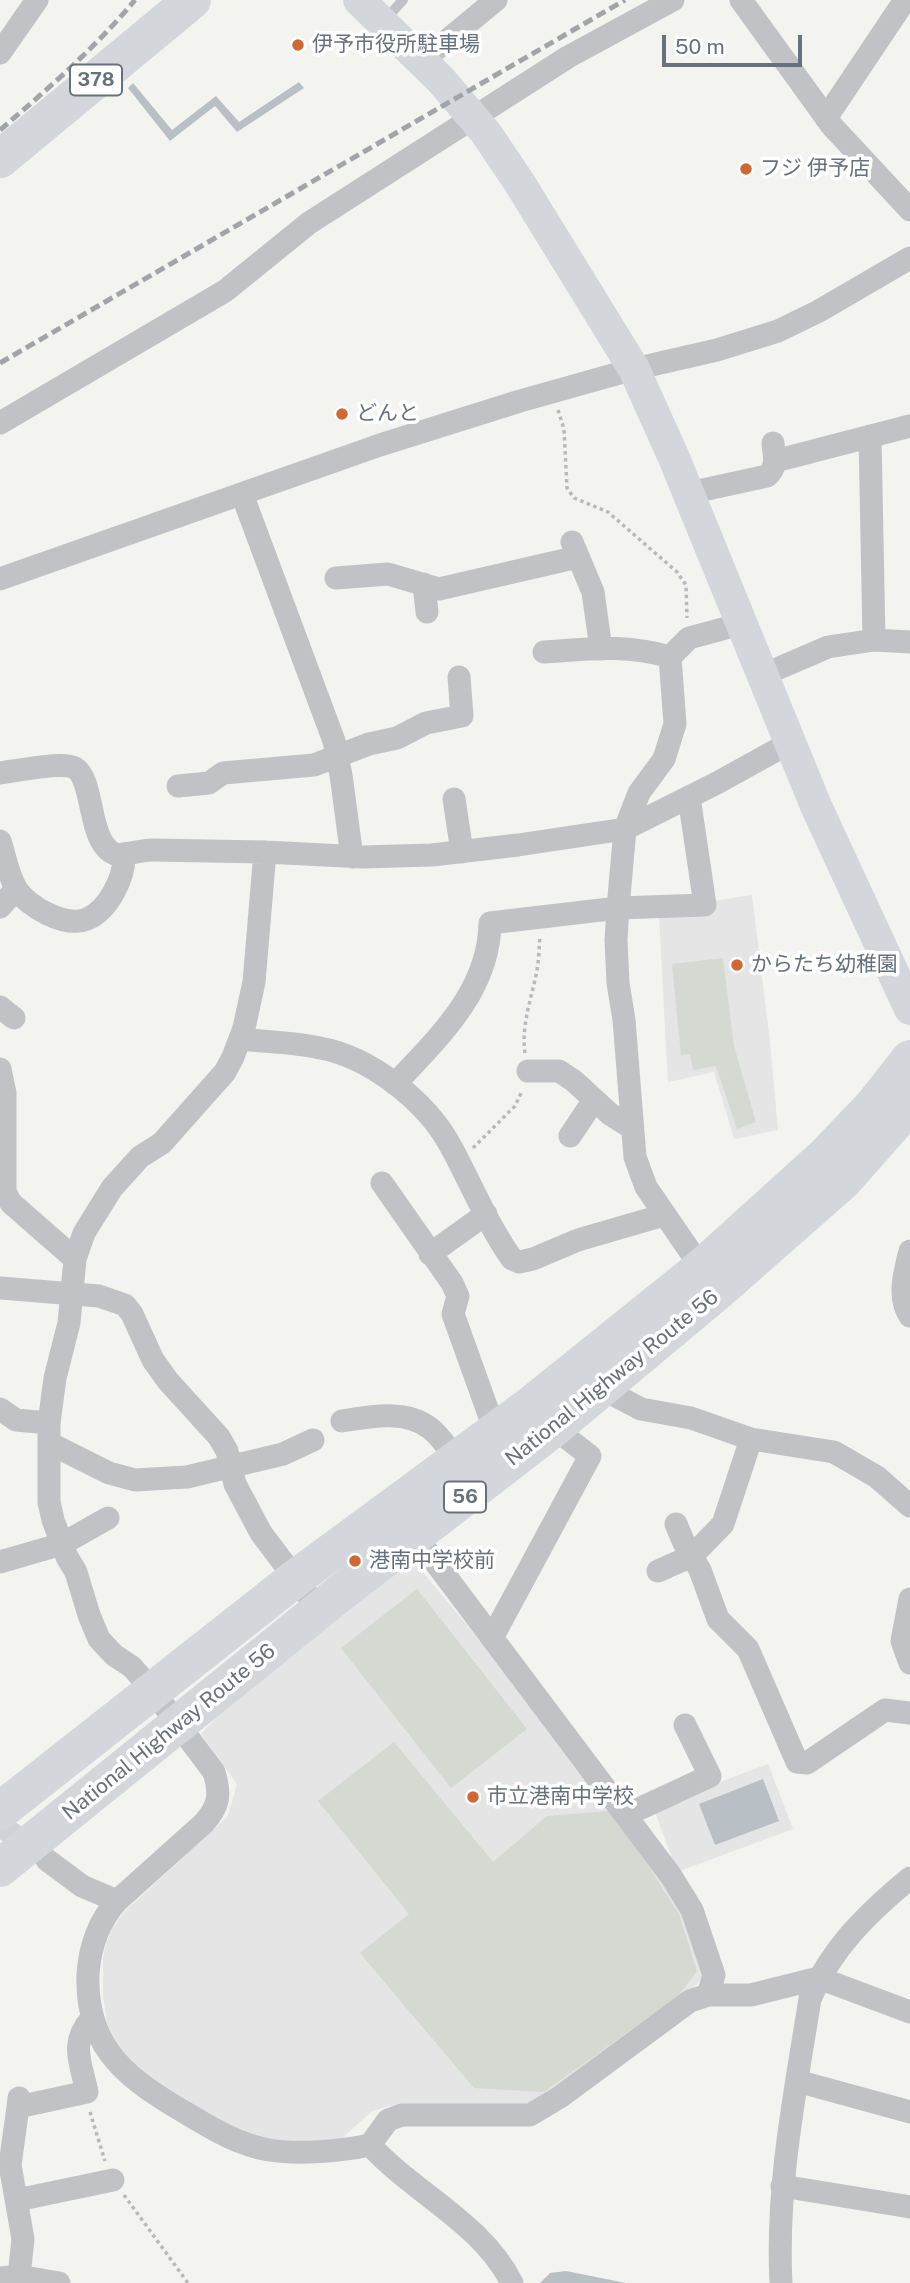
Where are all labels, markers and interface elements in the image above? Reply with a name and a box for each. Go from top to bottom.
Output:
scale bar [665,21,805,65]
place label: 伊予市役所駐車場 [312,32,480,58]
text: 50 m [675,34,725,59]
marker: 伊予市役所駐車場 [290,37,306,53]
road number: 378 [70,64,122,96]
place label: フジ 伊予店 [760,156,870,182]
marker: フジ 伊予店 [738,161,754,177]
place label: どんと [356,401,419,427]
marker: どんと [334,406,350,422]
place label: からたち幼稚園 [751,952,898,978]
marker: からたち幼稚園 [729,957,745,973]
street label: National Highway Route 56 [501,1284,723,1472]
road number: 56 [444,1482,486,1512]
place label: 港南中学校前 [369,1548,495,1574]
marker: 港南中学校前 [347,1553,363,1569]
street label: National Highway Route 56 [58,1638,280,1826]
place label: 市立港南中学校 [487,1784,634,1810]
marker: 市立港南中学校 [465,1789,481,1805]

